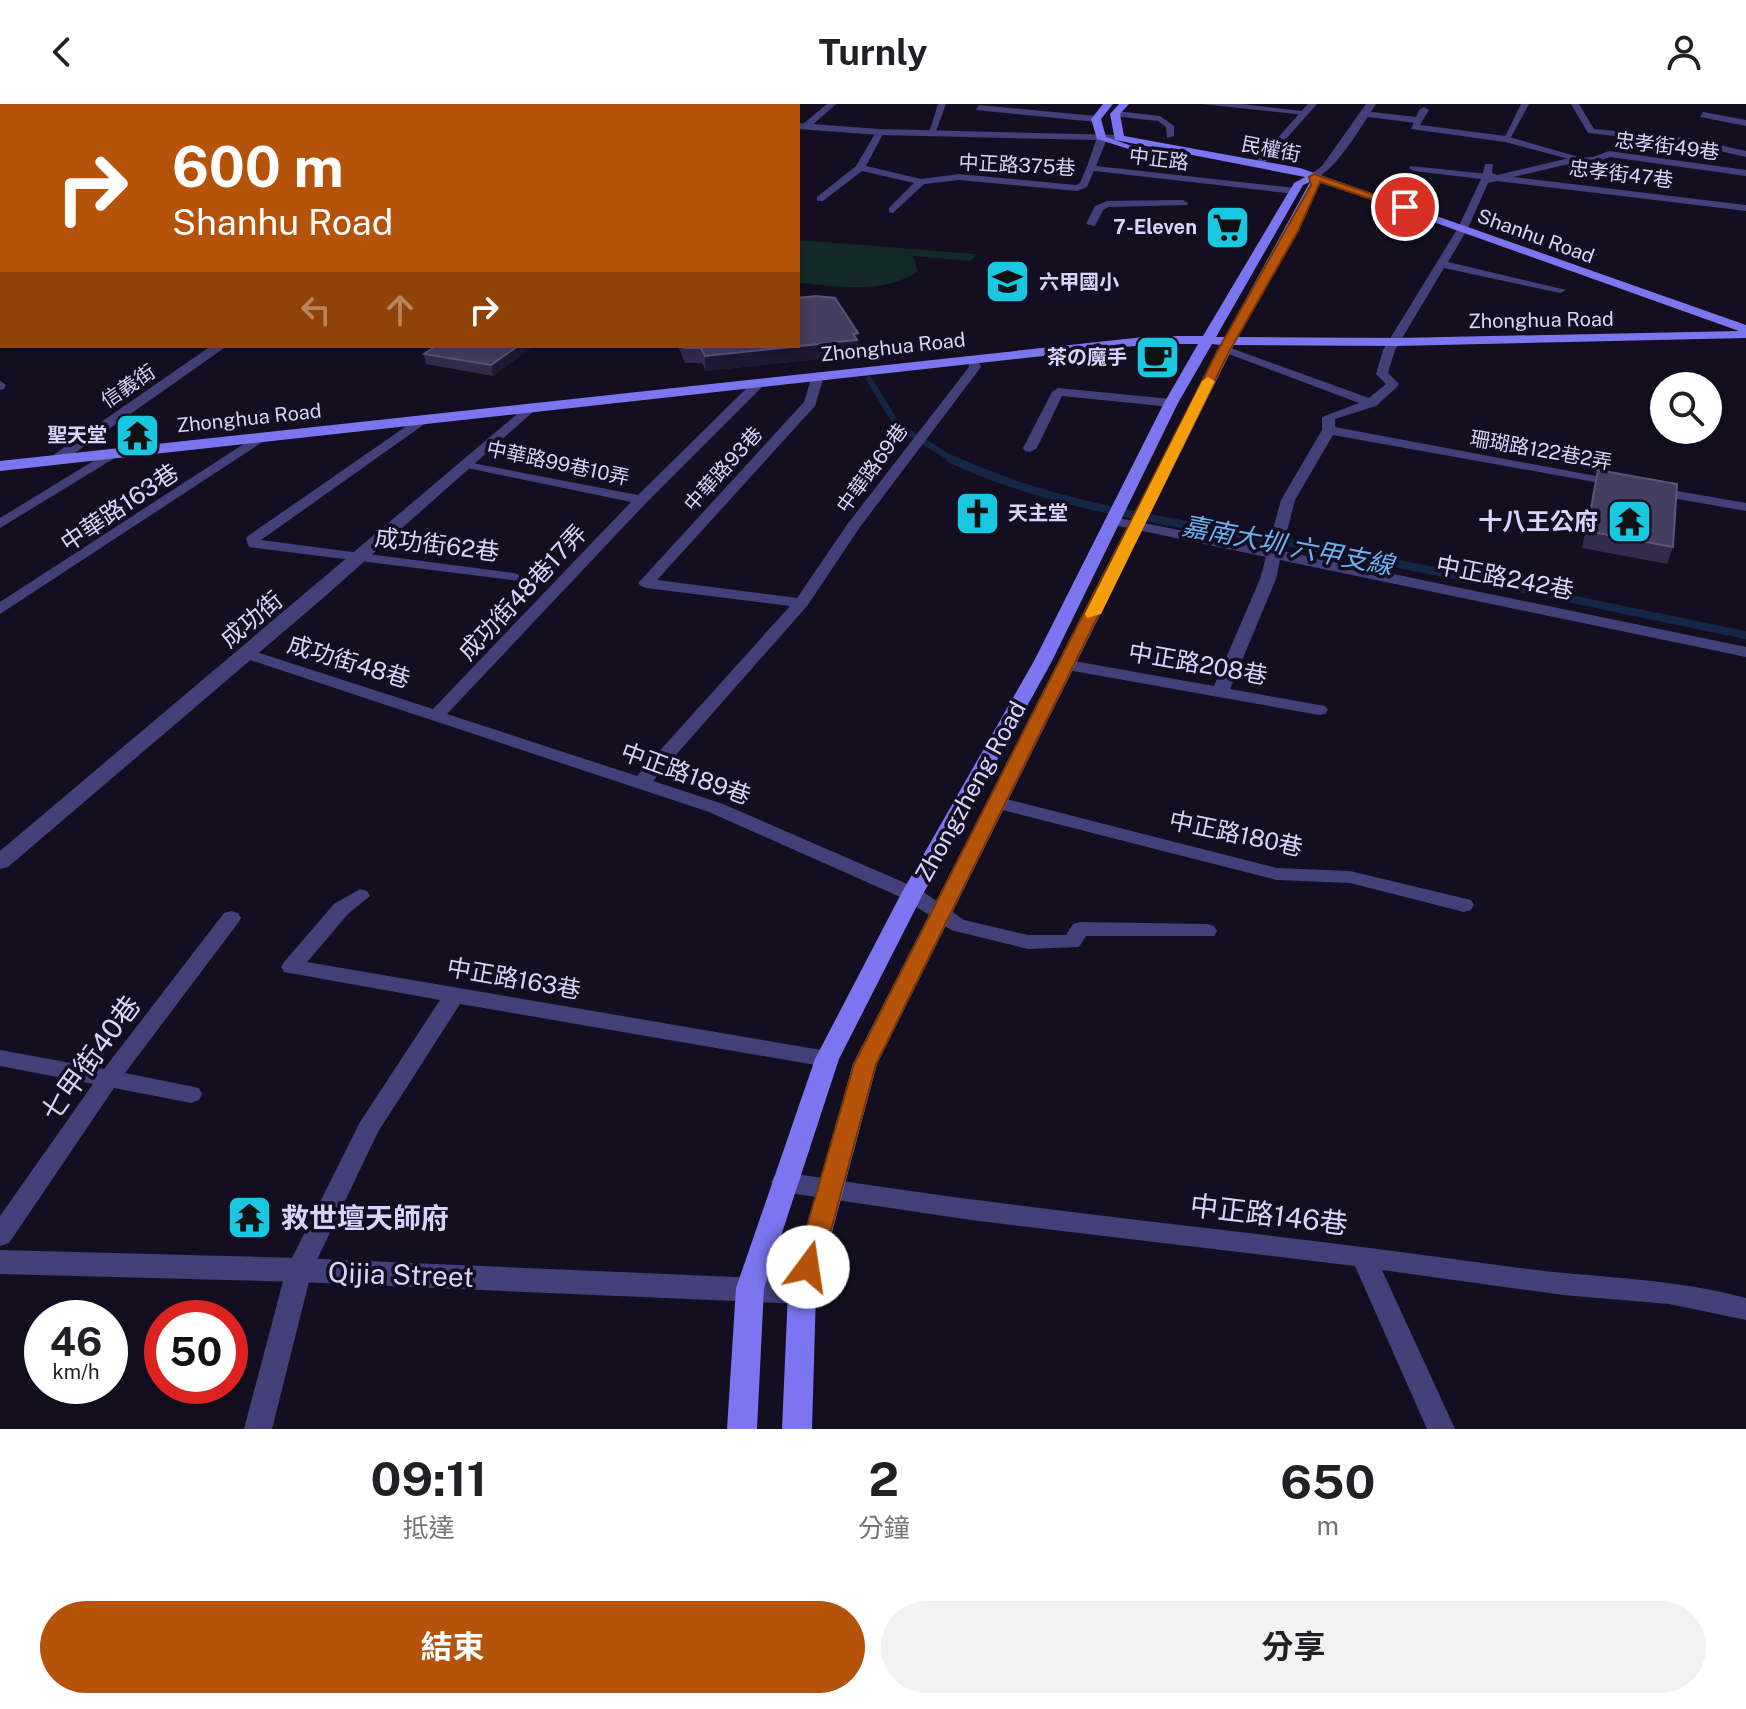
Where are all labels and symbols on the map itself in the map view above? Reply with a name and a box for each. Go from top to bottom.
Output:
street label: 忠孝街49巷 [1613,128,1721,164]
street label: 民權街 [1239,131,1303,167]
street label: 中正路 [1128,143,1190,175]
street label: 中正路375巷 [958,150,1076,180]
street label: 忠孝街47巷 [1568,156,1674,192]
pin [1371,173,1439,241]
supermarket icon: 7-Eleven [1204,203,1252,251]
street label: Shanhu Road [1474,204,1598,268]
place label: 7-Eleven [1113,215,1197,239]
school or university icon: 六甲國小 [984,258,1032,306]
place label: 六甲國小 [1039,270,1119,294]
street label: Zhonghua Road [1468,307,1614,333]
street label: Zhonghua Road [819,327,967,367]
cafe icon: 茶の魔手 [1134,333,1182,381]
place label: 茶の魔手 [1047,345,1127,369]
street label: 信義街 [96,359,160,413]
street label: Zhonghua Road [175,398,323,438]
temple icon: 聖天堂 [114,411,162,459]
street label: 中華路69巷 [831,419,913,517]
street label: 中華路93巷 [679,422,767,516]
place label: 聖天堂 [47,423,107,447]
street label: 珊瑚路122巷2弄 [1468,426,1614,474]
street label: 中華路99巷10弄 [484,436,632,490]
street label: 中華路163巷 [55,457,183,557]
church icon: 天主堂 [953,489,1001,537]
temple icon: 十八王公府 [1605,497,1653,545]
place label: 天主堂 [1008,501,1068,525]
place label: 十八王公府 [1478,507,1598,535]
water label: 嘉南大圳 六甲支線 [1180,509,1399,581]
street label: 成功街48巷17弄 [452,519,592,665]
street label: 成功街62巷 [373,522,501,566]
street label: 中正路242巷 [1434,550,1576,604]
street label: 成功街 [214,585,288,653]
street label: 成功街48巷 [284,629,414,693]
street label: 中正路208巷 [1126,637,1270,689]
street label: Zhongzheng Road [909,696,1031,886]
street label: 中正路189巷 [617,737,755,809]
street label: 中正路180巷 [1167,805,1305,861]
street label: 中正路163巷 [445,952,583,1004]
street label: 七甲街40巷 [34,989,146,1127]
street label: 中正路146巷 [1188,1188,1350,1240]
temple icon: 救世壇天師府 [226,1193,274,1241]
place label: 救世壇天師府 [281,1201,449,1234]
position arrow [766,1225,850,1309]
street label: Qijia Street [327,1255,475,1293]
speed limit sign: 50 [144,1300,248,1404]

